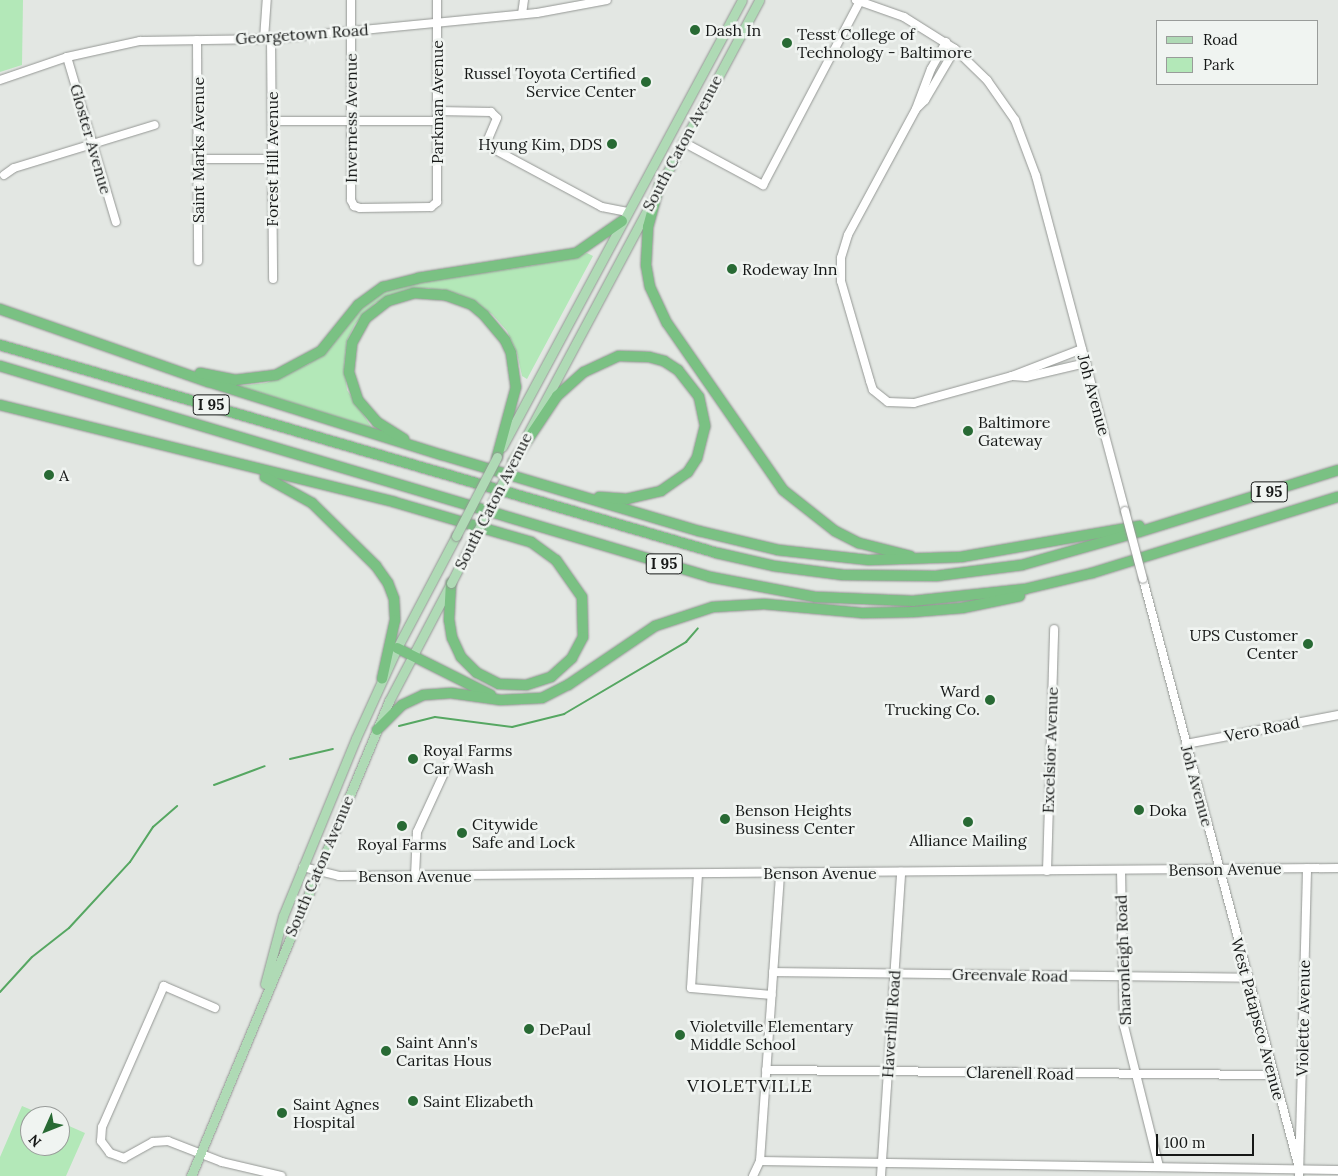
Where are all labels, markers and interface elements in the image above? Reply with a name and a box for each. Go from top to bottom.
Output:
street label: Georgetown Road [235,20,369,48]
place label: Dash In [705,20,761,40]
legend [1156,20,1318,85]
marker: Dash In [689,24,701,36]
place label: Tesst College of Technology - Baltimore [797,24,972,62]
text: Road [1203,30,1238,49]
marker: Tesst College of Technology - Baltimore [781,37,793,49]
street label: Parkman Avenue [427,40,447,164]
street label: Inverness Avenue [341,53,361,183]
text: Park [1203,55,1234,74]
place label: Russel Toyota Certified Service Center [464,63,636,101]
street label: South Caton Avenue [638,72,726,214]
marker: Russel Toyota Certified Service Center [640,76,652,88]
street label: Saint Marks Avenue [188,77,208,223]
street label: Gloster Avenue [66,82,116,196]
street label: Forest Hill Avenue [262,91,282,227]
place label: Hyung Kim, DDS [478,134,602,154]
marker: Hyung Kim, DDS [606,138,618,150]
place label: Rodeway Inn [742,259,838,279]
marker: Rodeway Inn [726,263,738,275]
street label: Joh Avenue [1074,352,1114,438]
road number: I 95 [192,392,230,418]
place label: Baltimore Gateway [978,412,1050,450]
marker: Baltimore Gateway [962,425,974,437]
street label: South Caton Avenue [450,429,536,573]
place label: A [59,465,69,485]
marker: A [43,469,55,481]
road number: I 95 [1250,480,1288,504]
road number: I 95 [645,552,683,576]
place label: UPS Customer Center [1189,625,1298,663]
marker: UPS Customer Center [1302,638,1314,650]
place label: Ward Trucking Co. [885,681,980,719]
street label: Excelsior Avenue [1038,686,1062,814]
marker: Ward Trucking Co. [984,694,996,706]
street label: Vero Road [1223,712,1301,746]
place label: Royal Farms Car Wash [423,740,512,778]
street label: Joh Avenue [1177,743,1217,829]
marker: Royal Farms Car Wash [407,753,419,765]
street label: South Caton Avenue [281,793,357,939]
place label: Benson Heights Business Center [735,800,855,838]
place label: Doka [1149,800,1187,820]
marker: Doka [1133,804,1145,816]
marker: Benson Heights Business Center [719,813,731,825]
place label: Citywide Safe and Lock [472,814,575,852]
marker: Alliance Mailing [962,816,974,828]
marker: Royal Farms [396,820,408,832]
marker: Citywide Safe and Lock [456,827,468,839]
place label: Alliance Mailing [909,830,1027,850]
place label: Royal Farms [357,834,447,854]
street label: Benson Avenue [1168,858,1282,880]
street label: Benson Avenue [763,863,877,883]
street label: Benson Avenue [358,866,472,886]
street label: Sharonleigh Road [1111,894,1135,1026]
street label: West Patapsco Avenue [1227,936,1289,1102]
street label: Violette Avenue [1292,959,1314,1077]
street label: Greenvale Road [952,964,1068,986]
street label: Haverhill Road [878,969,904,1079]
place label: Violetville Elementary Middle School [690,1016,853,1054]
place label: DePaul [539,1019,591,1039]
marker: DePaul [523,1023,535,1035]
marker: Violetville Elementary Middle School [674,1029,686,1041]
place label: Saint Ann's Caritas Hous [396,1032,492,1070]
marker: Saint Ann's Caritas Hous [380,1045,392,1057]
street label: Clarenell Road [966,1062,1074,1084]
district label: VIOLETVILLE [686,1075,814,1097]
place label: Saint Elizabeth [423,1091,534,1111]
place label: Saint Agnes Hospital [293,1094,379,1132]
marker: Saint Elizabeth [407,1095,419,1107]
north arrow [20,1106,70,1156]
marker: Saint Agnes Hospital [275,1106,289,1120]
scale bar [1158,1124,1256,1156]
text: N [25,1131,45,1151]
text: 100 m [1164,1133,1205,1152]

